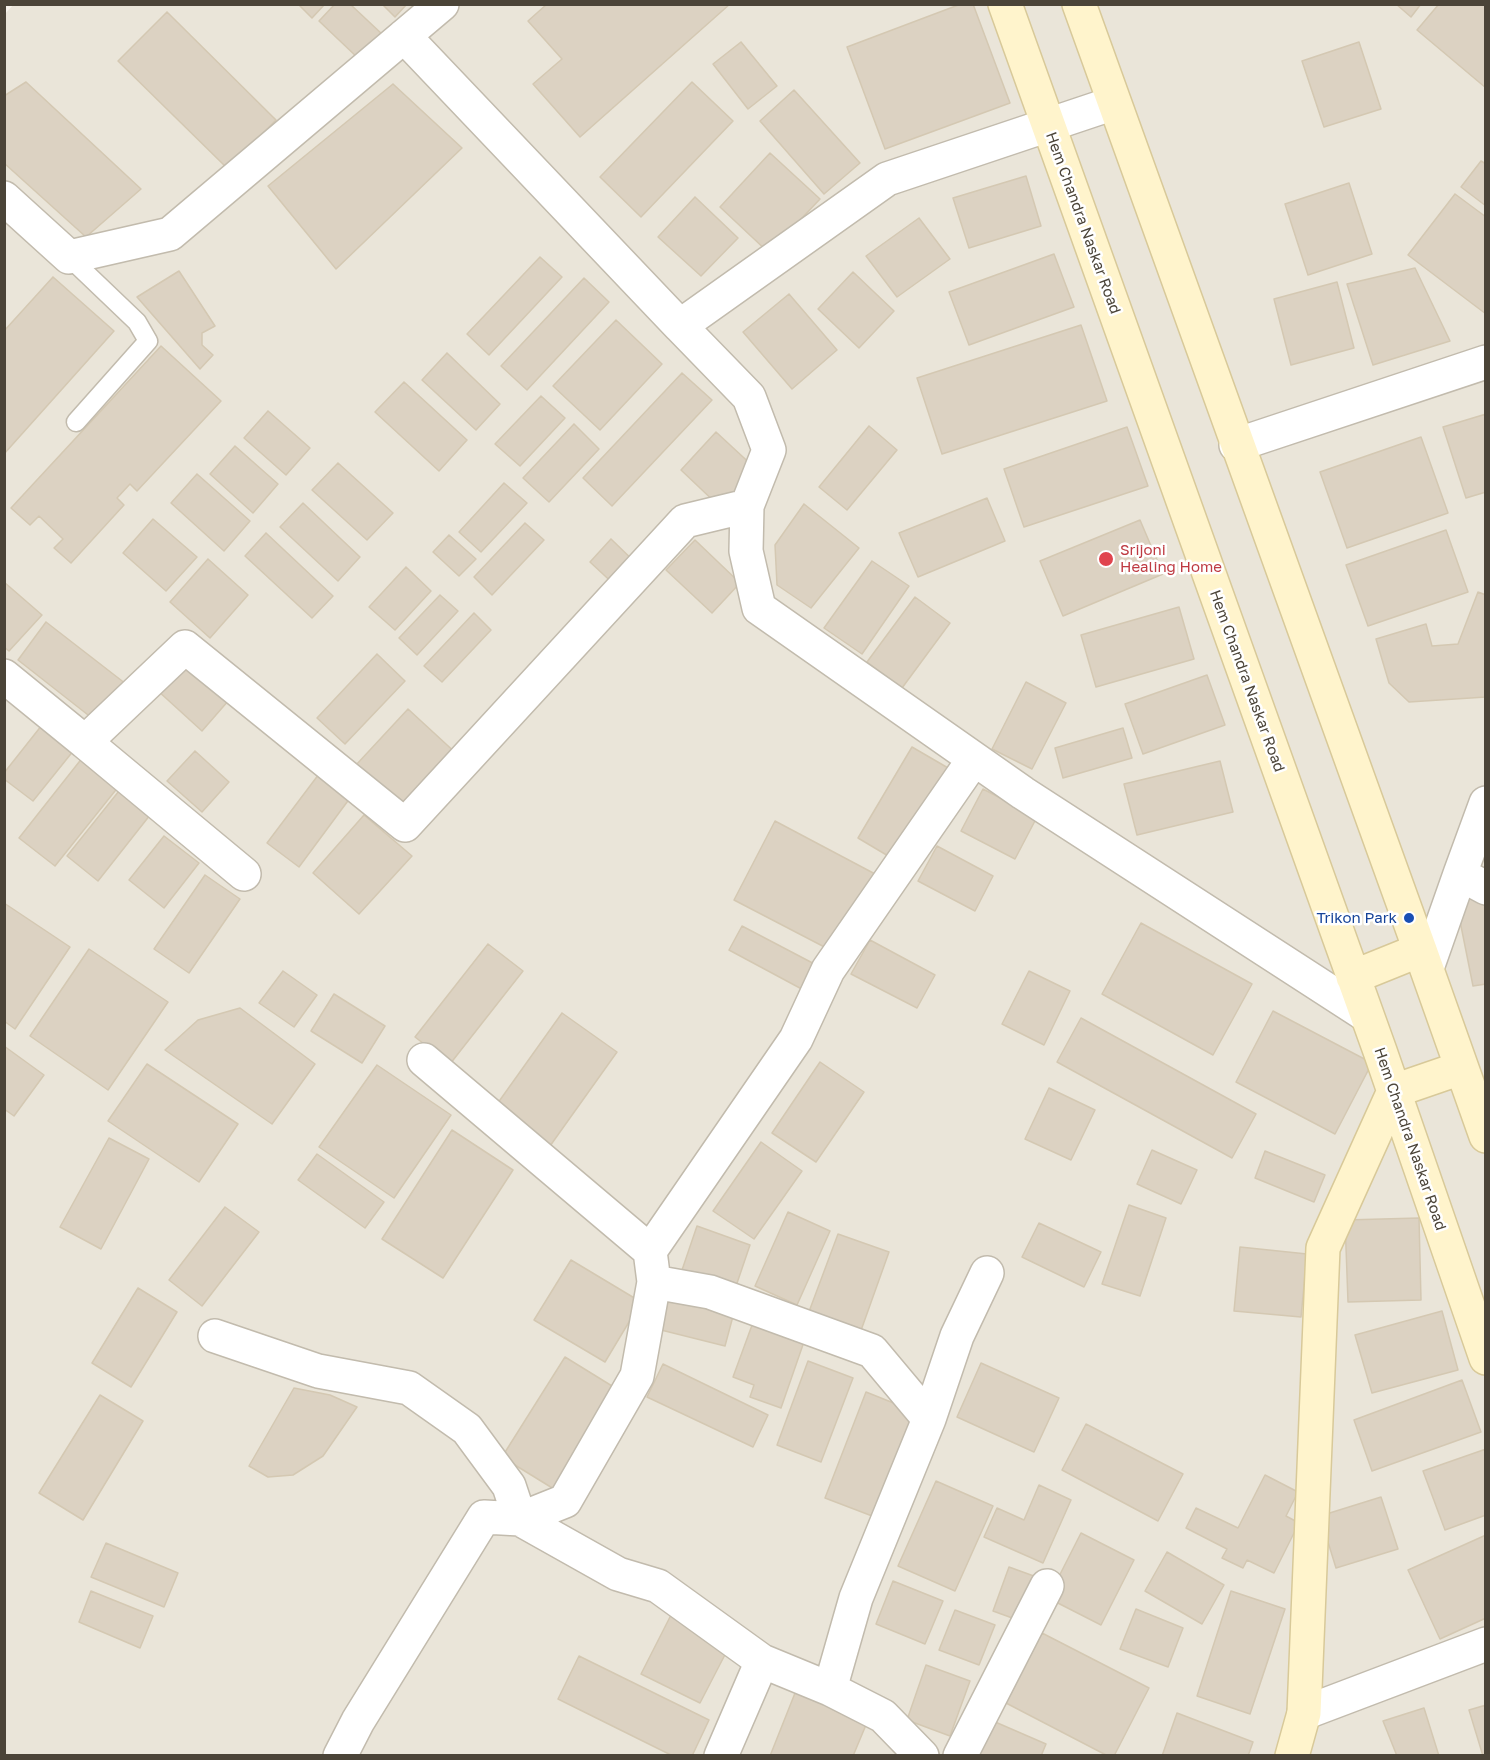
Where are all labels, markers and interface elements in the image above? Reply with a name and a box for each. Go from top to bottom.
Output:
street label: Hem Chandra Naskar Road [1042,130,1124,316]
place label: Srijoni Healing Home [1120,541,1222,576]
marker: Srijoni Healing Home [1097,550,1115,568]
street label: Hem Chandra Naskar Road [1206,588,1288,774]
place label: Trikon Park [1317,909,1397,927]
marker: Trikon Park [1402,911,1416,925]
street label: Hem Chandra Naskar Road [1370,1045,1450,1233]

